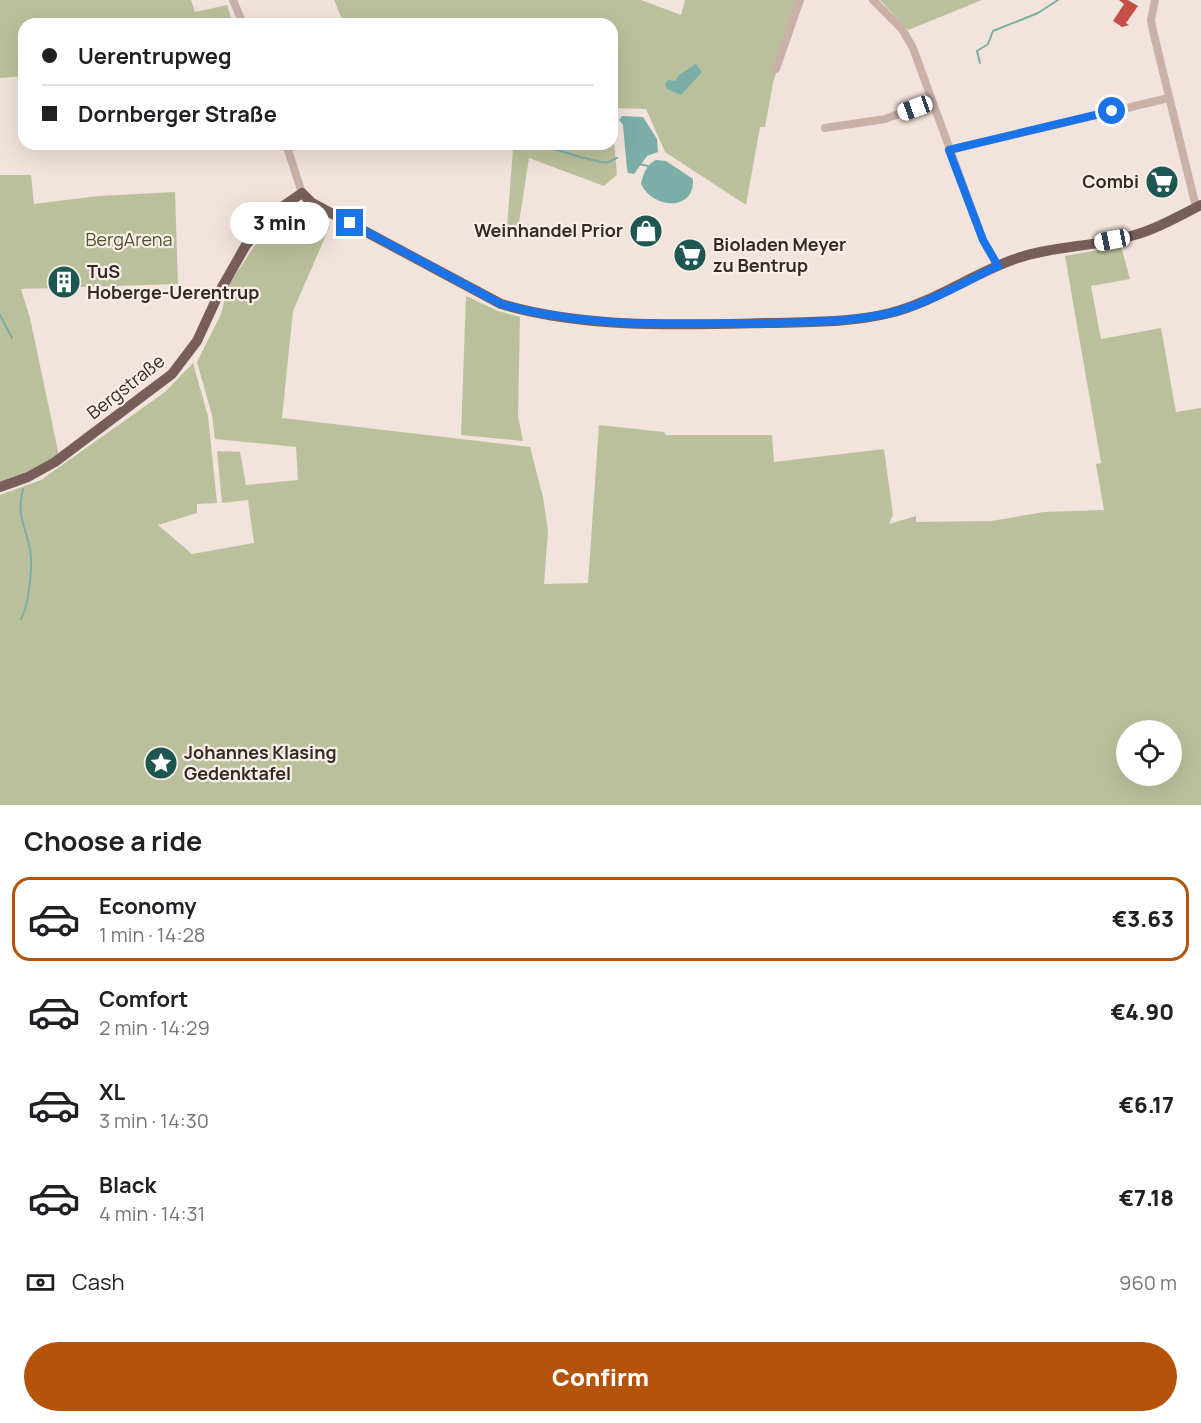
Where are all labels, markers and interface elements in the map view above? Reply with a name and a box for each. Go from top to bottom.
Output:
text: Uerentrupweg [78,41,232,71]
car [895,93,935,123]
route start [1098,97,1125,124]
text: Dornberger Straße [78,99,277,129]
supermarket icon: Combi [1144,164,1180,200]
place label: Combi [1082,169,1139,193]
callout: 3 min [230,202,329,244]
text: 3 min [253,209,306,236]
route end [336,209,363,236]
shop icon: Weinhandel Prior [628,213,664,249]
place label: Weinhandel Prior [474,218,623,242]
park label: BergArena [86,227,173,251]
car [1093,228,1131,252]
place label: Bioladen Meyer zu Bentrup [713,232,846,277]
supermarket icon: Bioladen Meyer zu Bentrup [672,237,708,273]
place label: TuS Hoberge-Uerentrup [87,259,259,304]
building icon: TuS Hoberge-Uerentrup [46,264,82,300]
street label: Bergstraße [82,348,169,424]
map controls [1116,720,1182,786]
button: locate [1116,720,1182,786]
place label: Johannes Klasing Gedenktafel [184,740,337,785]
place icon: Johannes Klasing Gedenktafel [143,745,179,781]
text: Choose a ride [24,822,202,859]
text: Economy [99,891,197,921]
icon: car [27,892,81,946]
text: €3.63 [1112,904,1174,934]
text: 1 min · 14:28 [99,921,205,948]
text: Comfort [99,984,188,1014]
icon: car [27,985,81,1039]
text: €4.90 [1111,997,1174,1027]
text: 2 min · 14:29 [99,1014,210,1041]
text: XL [99,1077,125,1107]
icon: car [27,1078,81,1132]
text: €6.17 [1119,1090,1174,1120]
text: 3 min · 14:30 [99,1107,209,1134]
text: Black [99,1170,156,1200]
icon: car [27,1171,81,1225]
text: €7.18 [1119,1183,1174,1213]
text: 4 min · 14:31 [99,1200,205,1227]
icon: cash [24,1266,57,1299]
text: Cash [72,1267,125,1297]
text: 960 m [1119,1269,1177,1296]
button: Confirm [24,1342,1177,1411]

